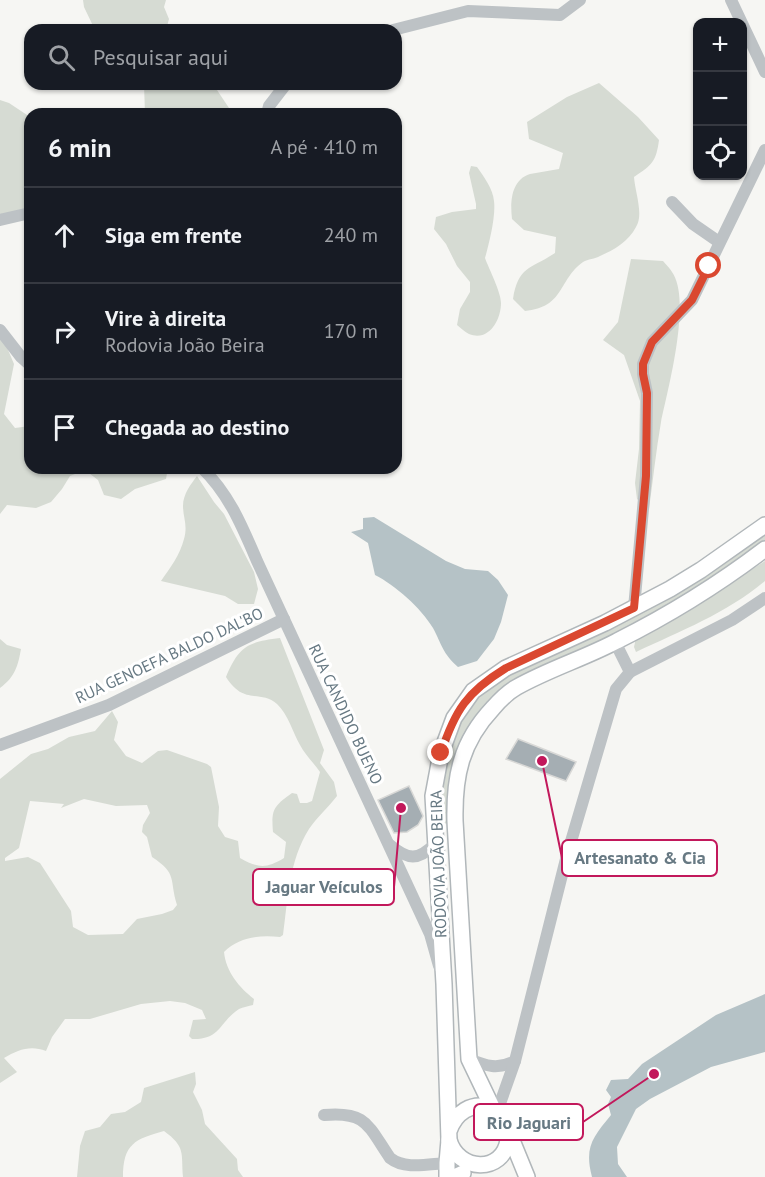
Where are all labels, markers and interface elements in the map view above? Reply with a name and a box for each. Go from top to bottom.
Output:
map controls [693,18,747,180]
button: + [693,18,747,72]
search box [24,24,402,90]
icon: search [45,41,78,74]
text: Pesquisar aqui [93,43,229,71]
button: − [693,72,747,126]
button: locate [693,126,747,180]
text: 6 min [48,131,111,164]
text: A pé · 410 m [271,134,378,160]
icon: ahead [48,219,81,252]
text: Siga em frente [105,221,242,249]
text: 240 m [324,222,378,248]
route start [695,252,721,278]
text: Vire à direita [105,304,226,332]
icon: right [48,315,81,348]
text: 170 m [324,318,378,344]
text: Rodovia João Beira [105,332,265,358]
icon: arrive [48,411,81,444]
text: Chegada ao destino [105,413,289,441]
street label: RUA GENOEFA BALDO DAL'BO [72,603,266,707]
street label: RUA CANDIDO BUENO [305,641,387,787]
route end [427,739,453,765]
street label: RODOVIA JOÃO BEIRA [425,789,451,938]
callout: Artesanato & Cia [562,840,717,876]
text: Artesanato & Cia [574,846,706,869]
callout: Jaguar Veículos [253,869,394,905]
text: Jaguar Veículos [264,875,383,898]
callout: Rio Jaguari [474,1104,583,1140]
text: Rio Jaguari [487,1111,571,1134]

